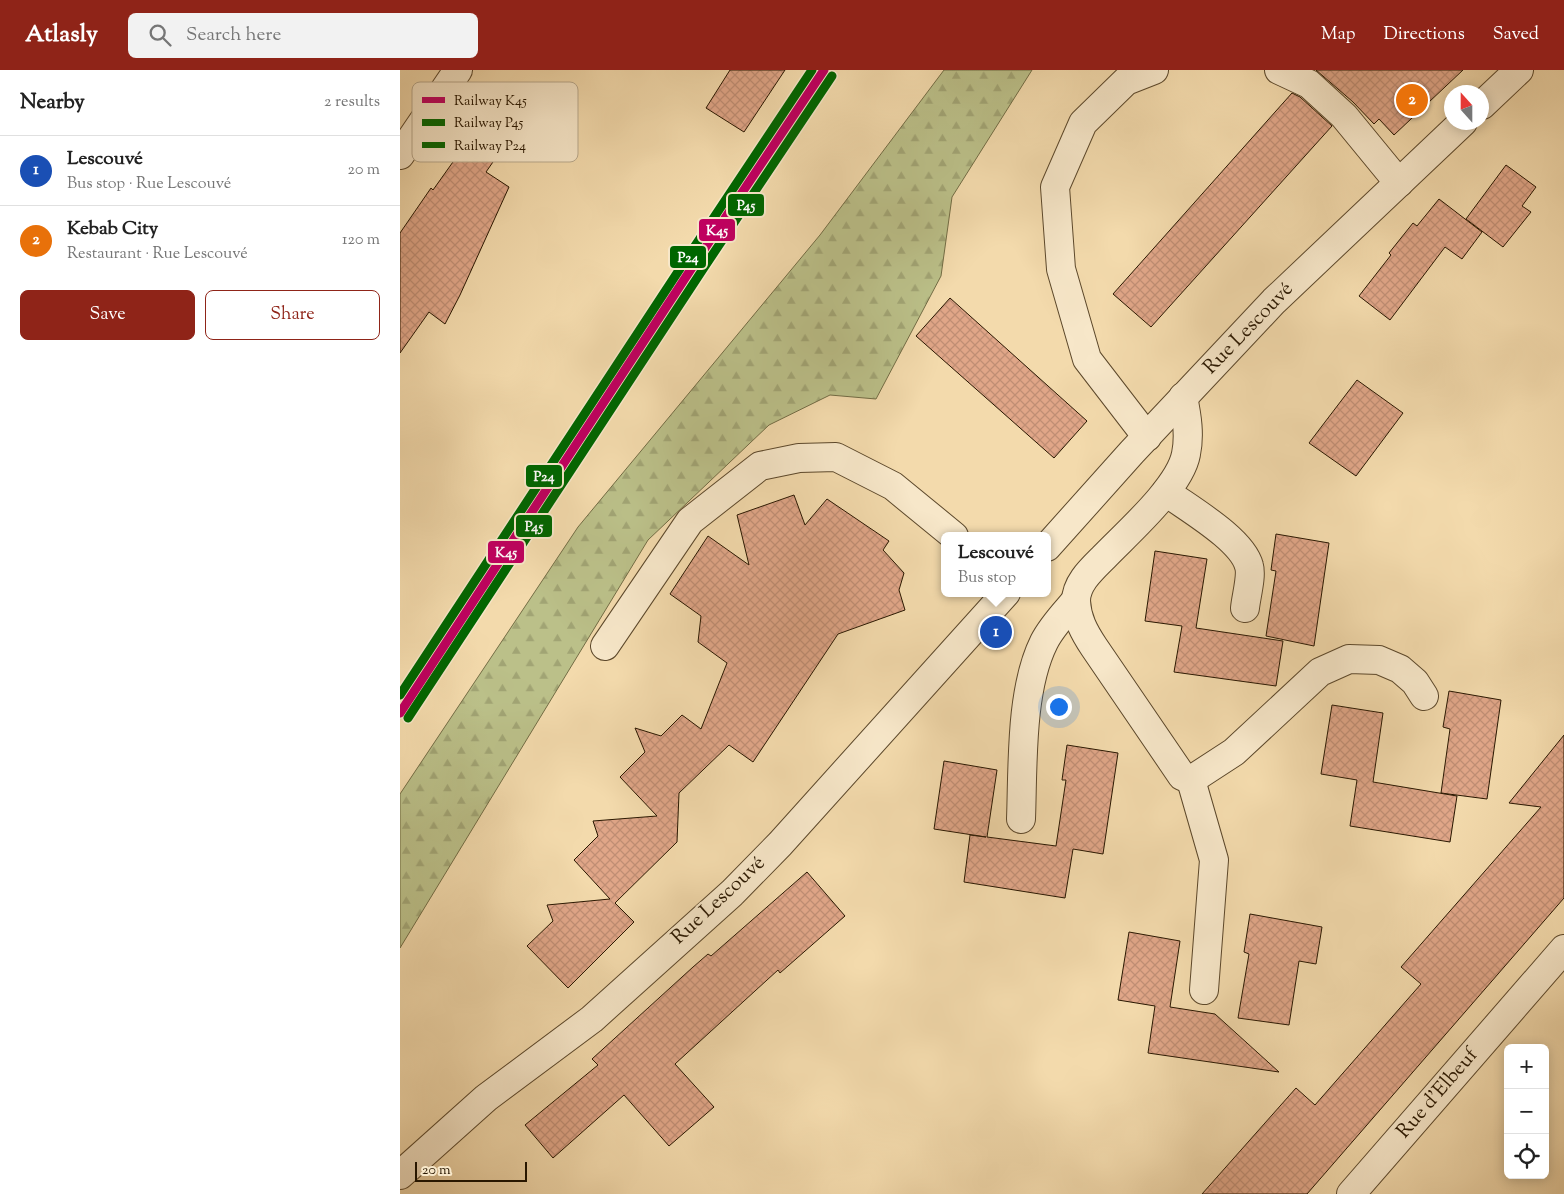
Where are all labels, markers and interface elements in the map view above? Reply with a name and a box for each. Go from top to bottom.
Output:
search box [128,13,478,58]
text: Atlasly [25,18,98,52]
icon: search [146,21,174,49]
text: Search here [186,22,281,49]
text: Map [1321,22,1356,48]
text: Directions [1384,22,1465,48]
text: Saved [1493,22,1539,48]
pin: 2 [1396,81,1428,119]
legend [412,82,578,162]
north arrow [1444,85,1489,130]
text: Nearby [20,88,85,118]
text: 2 results [324,91,380,114]
text: Railway K45 [454,92,527,112]
text: Railway P45 [454,114,524,134]
text: Railway P24 [454,137,526,157]
text: Lescouvé [67,146,143,173]
text: 1 [33,159,39,182]
text: 20 m [347,159,380,182]
text: Bus stop · Rue Lescouvé [67,173,231,196]
line badge: P45 [727,193,765,217]
text: P45 [737,197,755,217]
text: Kebab City [67,216,158,243]
line badge: K45 [698,218,736,242]
text: K45 [706,222,728,242]
text: 2 [32,229,40,252]
text: 120 m [342,229,380,252]
text: Restaurant · Rue Lescouvé [67,243,248,266]
line badge: P24 [669,245,707,269]
text: P24 [677,249,699,269]
street label: Rue Lescouvé [1197,276,1301,382]
button: Save [20,290,195,340]
button: Share [205,290,380,340]
line badge: P24 [525,464,563,488]
text: P24 [533,468,555,488]
line badge: P45 [515,514,553,538]
text: P45 [525,518,543,538]
popup [941,532,1051,597]
line badge: K45 [487,540,525,564]
text: Lescouvé [958,540,1034,567]
text: K45 [495,544,517,564]
text: Bus stop [958,567,1016,590]
pin: 1 [980,613,1012,651]
your location [1046,694,1072,720]
street label: Rue Lescouvé [666,850,772,952]
street label: Rue d'Elbeuf [1390,1041,1486,1146]
map controls [1504,1044,1549,1179]
button: + [1504,1044,1549,1089]
button: − [1504,1089,1549,1134]
button: locate [1504,1134,1549,1179]
scale bar [415,1159,528,1182]
text: 20 m [422,1161,451,1181]

